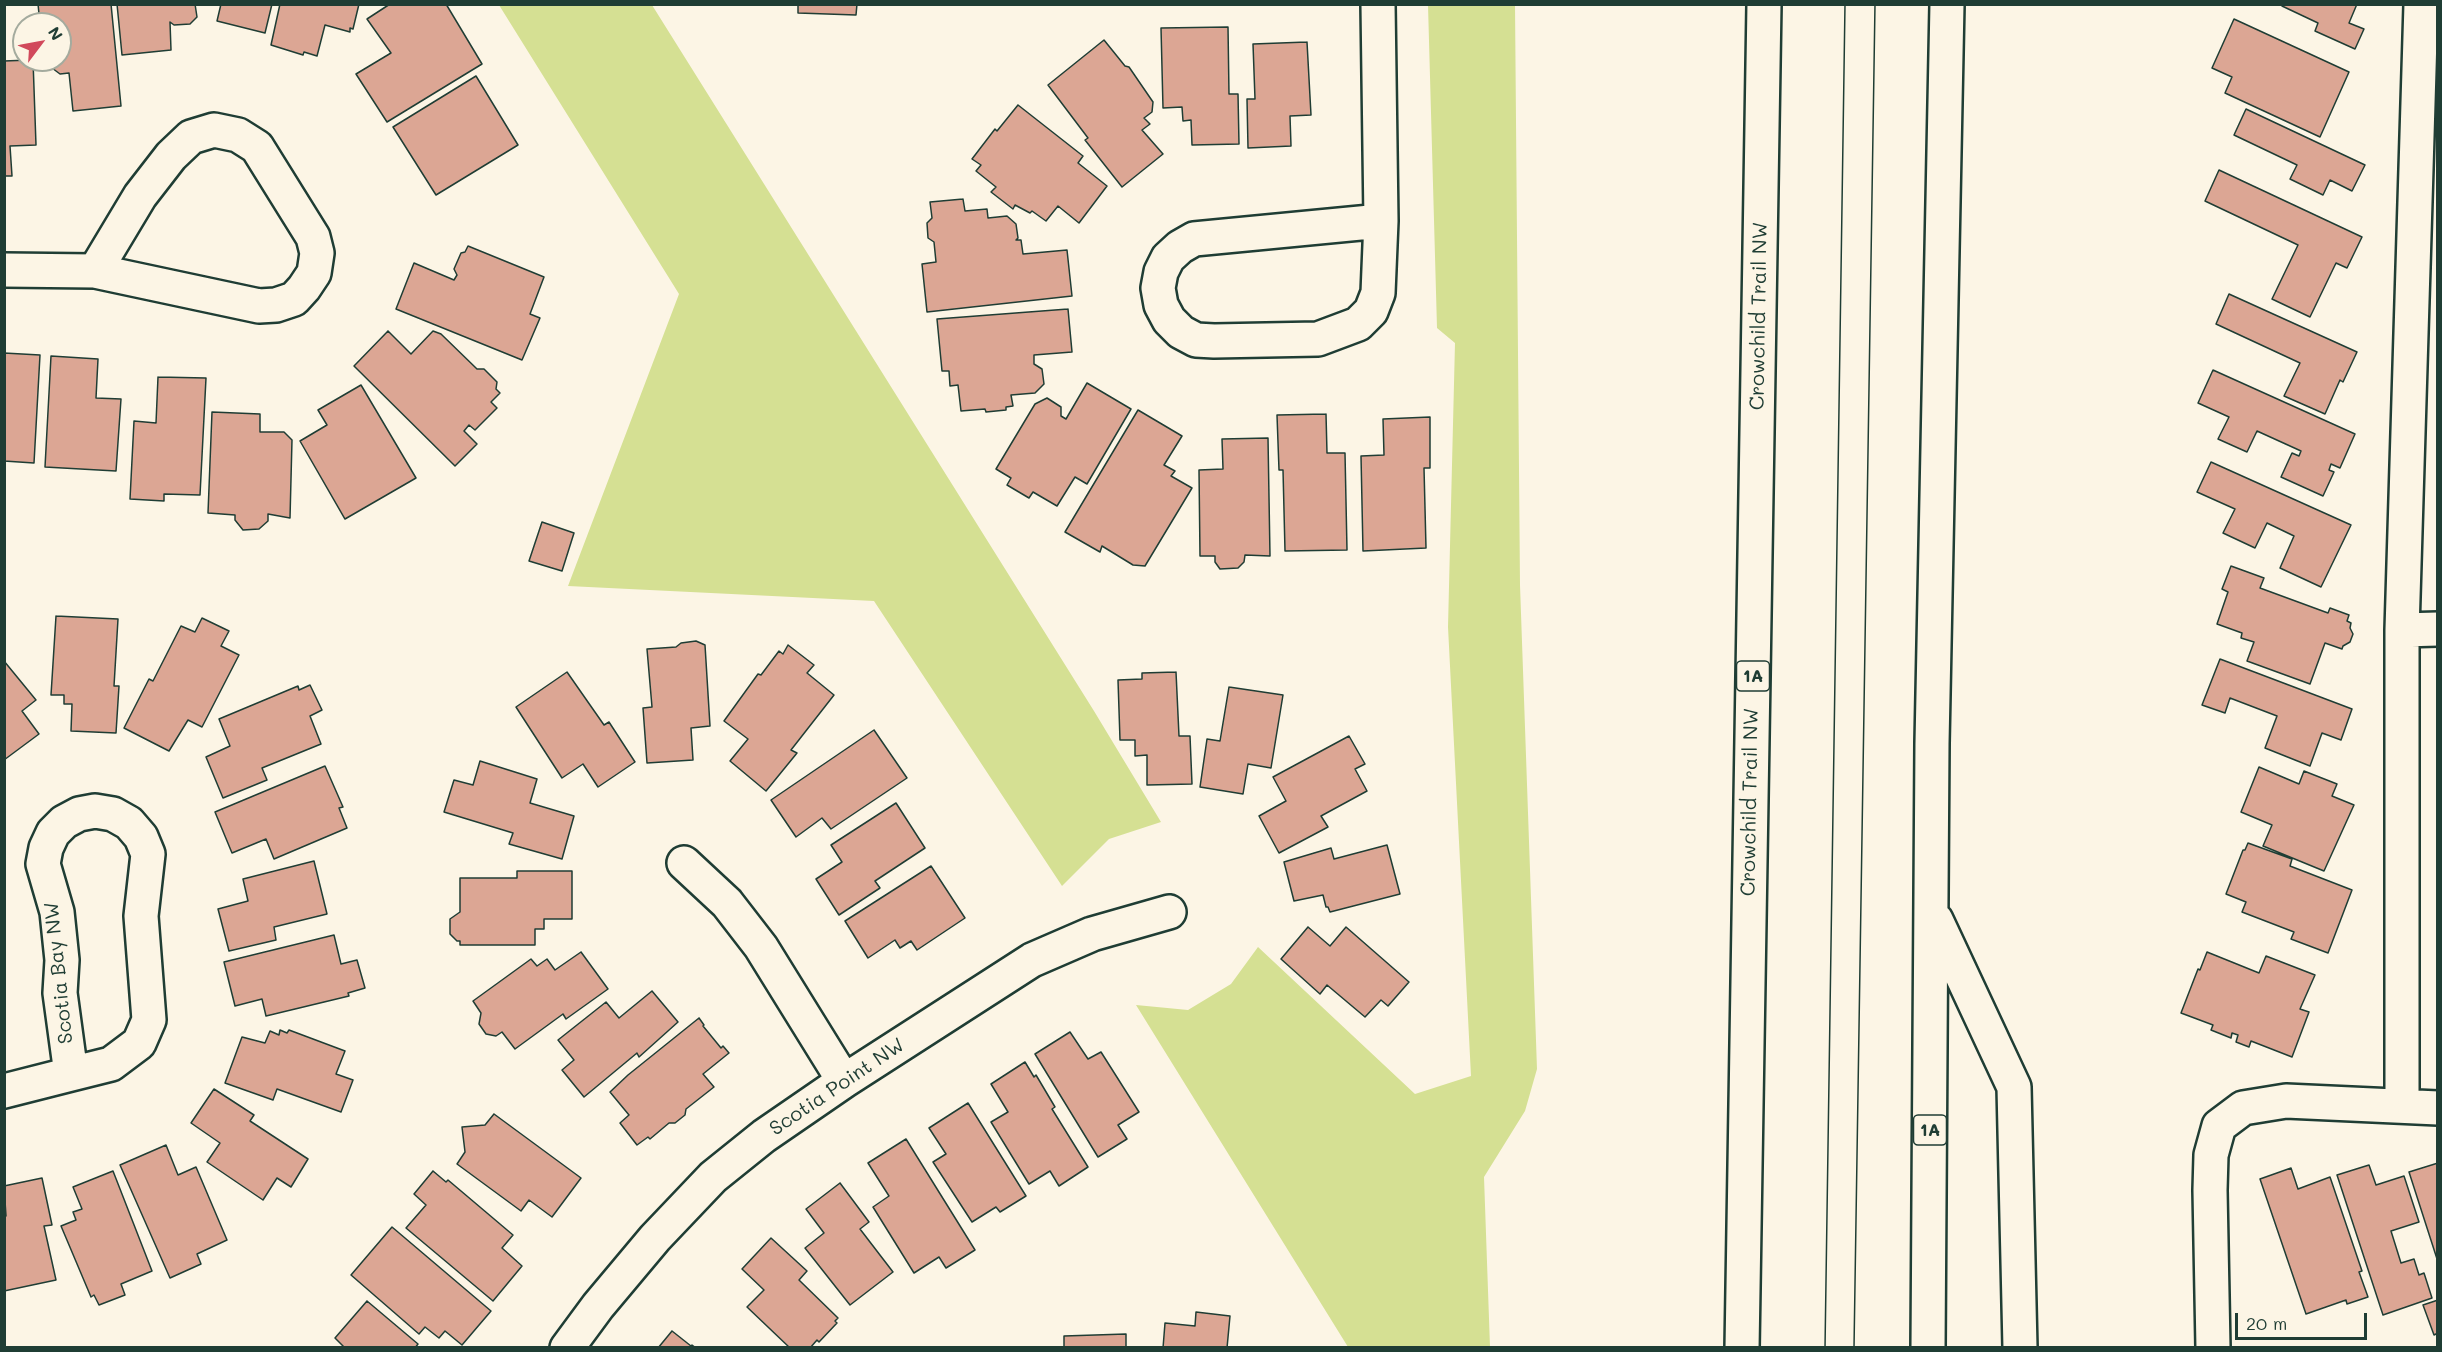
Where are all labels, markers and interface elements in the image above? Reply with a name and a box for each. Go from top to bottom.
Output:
north arrow [12,12,72,72]
text: N [44,23,68,44]
street label: Crowchild Trail NW [1745,222,1773,410]
road number: 1A [1736,661,1770,691]
street label: Crowchild Trail NW [1736,708,1764,896]
street label: Scotia Bay NW [40,901,78,1045]
street label: Scotia Point NW [765,1033,909,1141]
road number: 1A [1914,1115,1946,1145]
scale bar [2238,1301,2370,1339]
text: 20 m [2246,1311,2287,1335]

